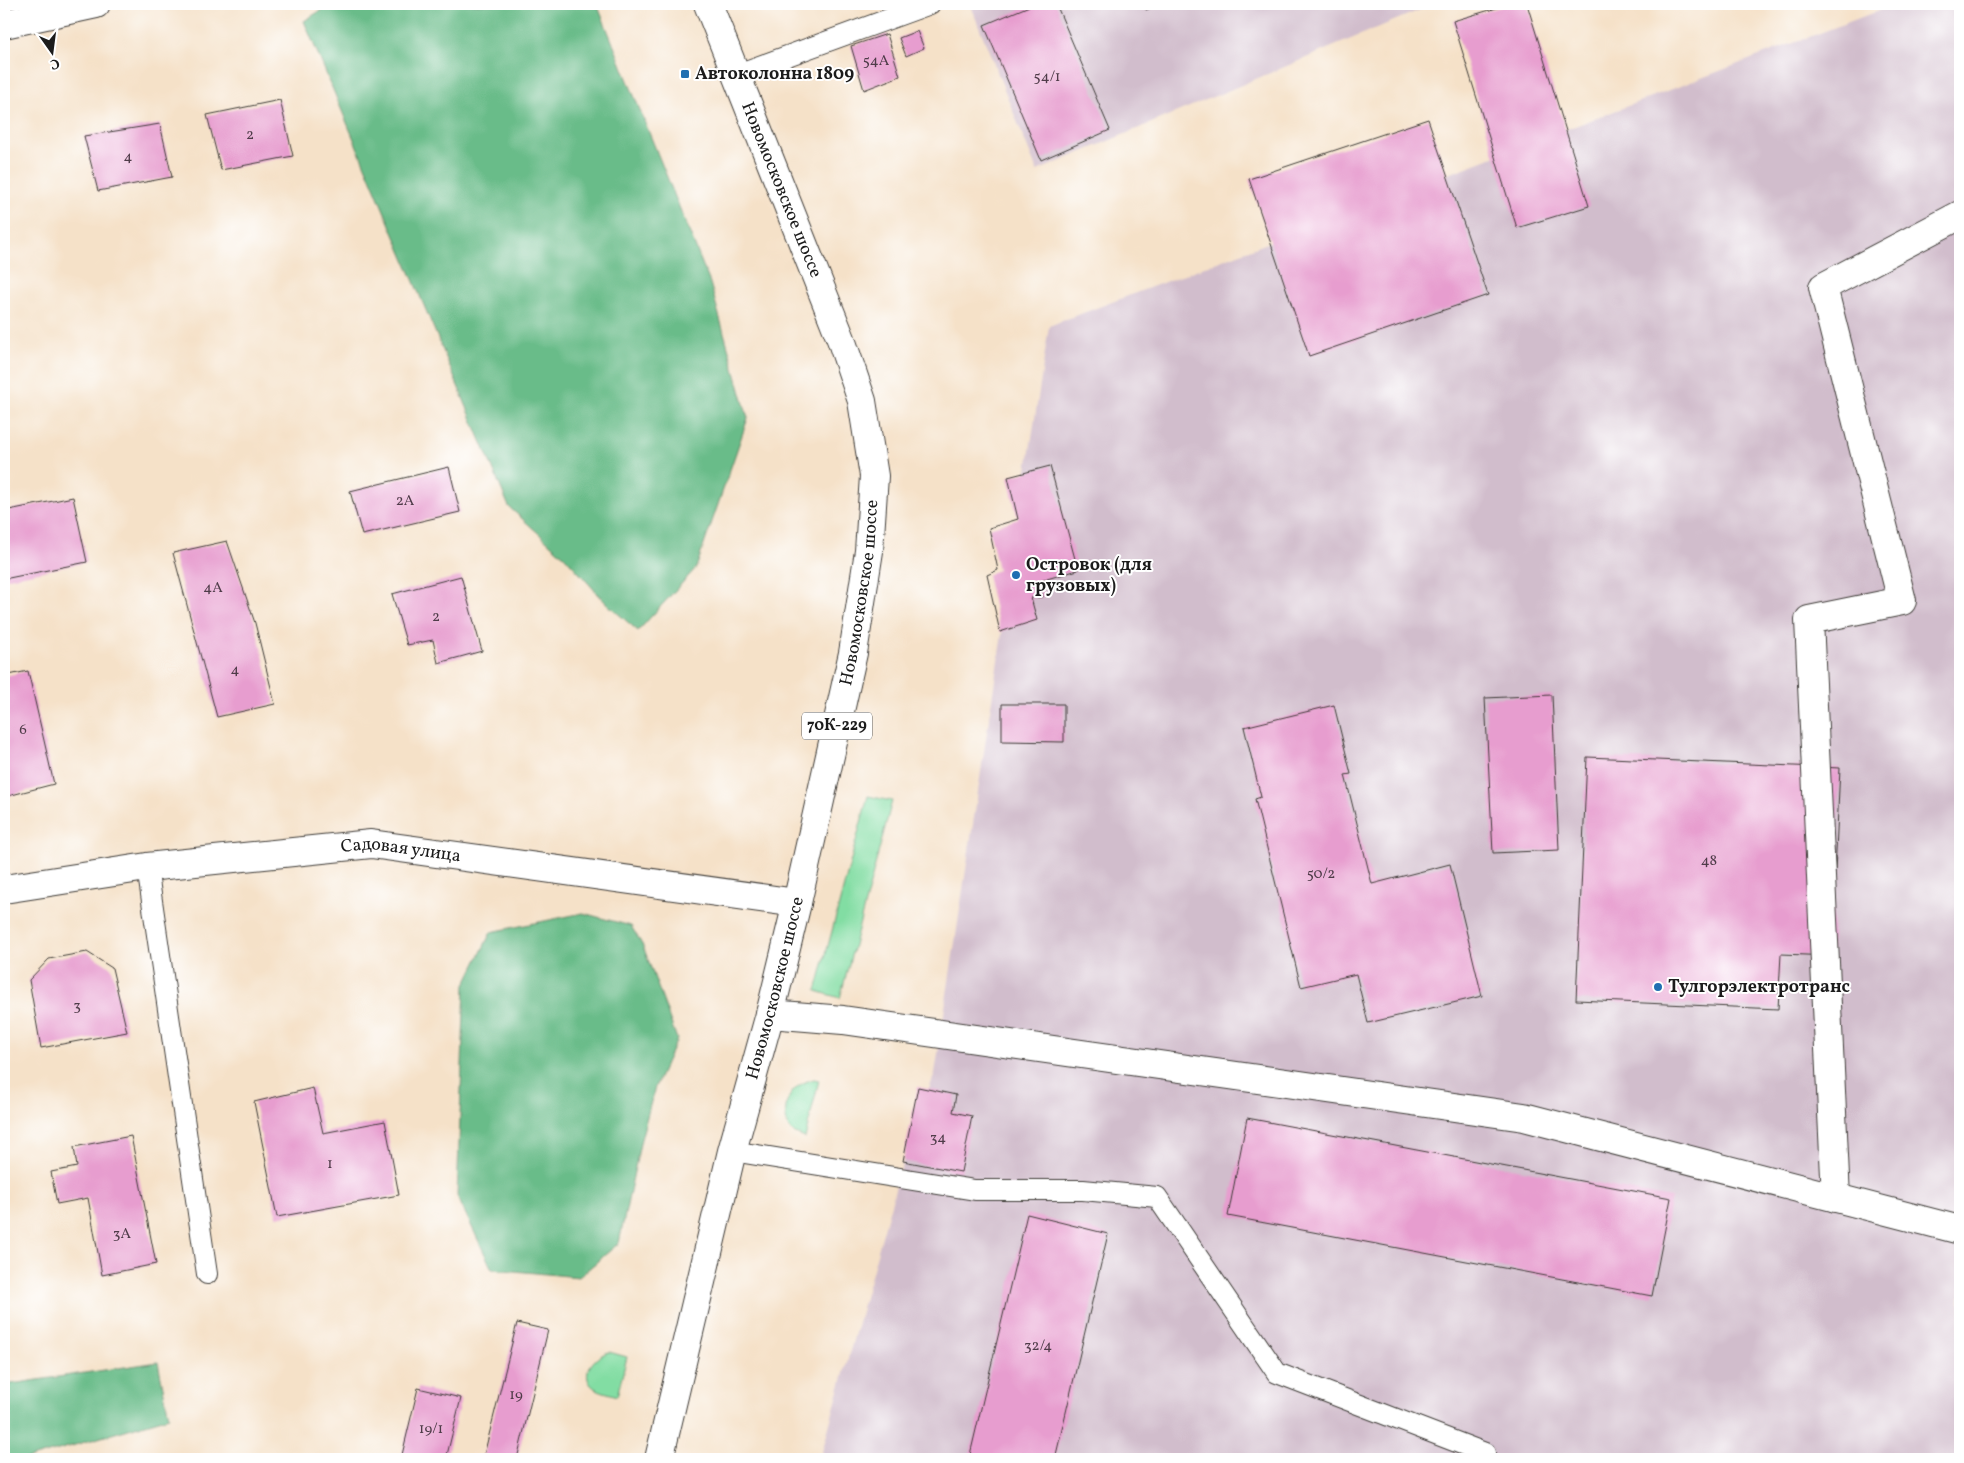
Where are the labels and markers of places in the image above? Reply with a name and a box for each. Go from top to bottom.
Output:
place label: Автоколонна 1809 [695,62,854,87]
marker: Автоколонна 1809 [679,68,691,80]
place label: Островок (для грузовых) [1026,553,1152,599]
marker: Островок (для грузовых) [1010,569,1022,581]
place label: Тулгорэлектротранс [1668,975,1850,1000]
marker: Тулгорэлектротранс [1652,981,1664,993]

